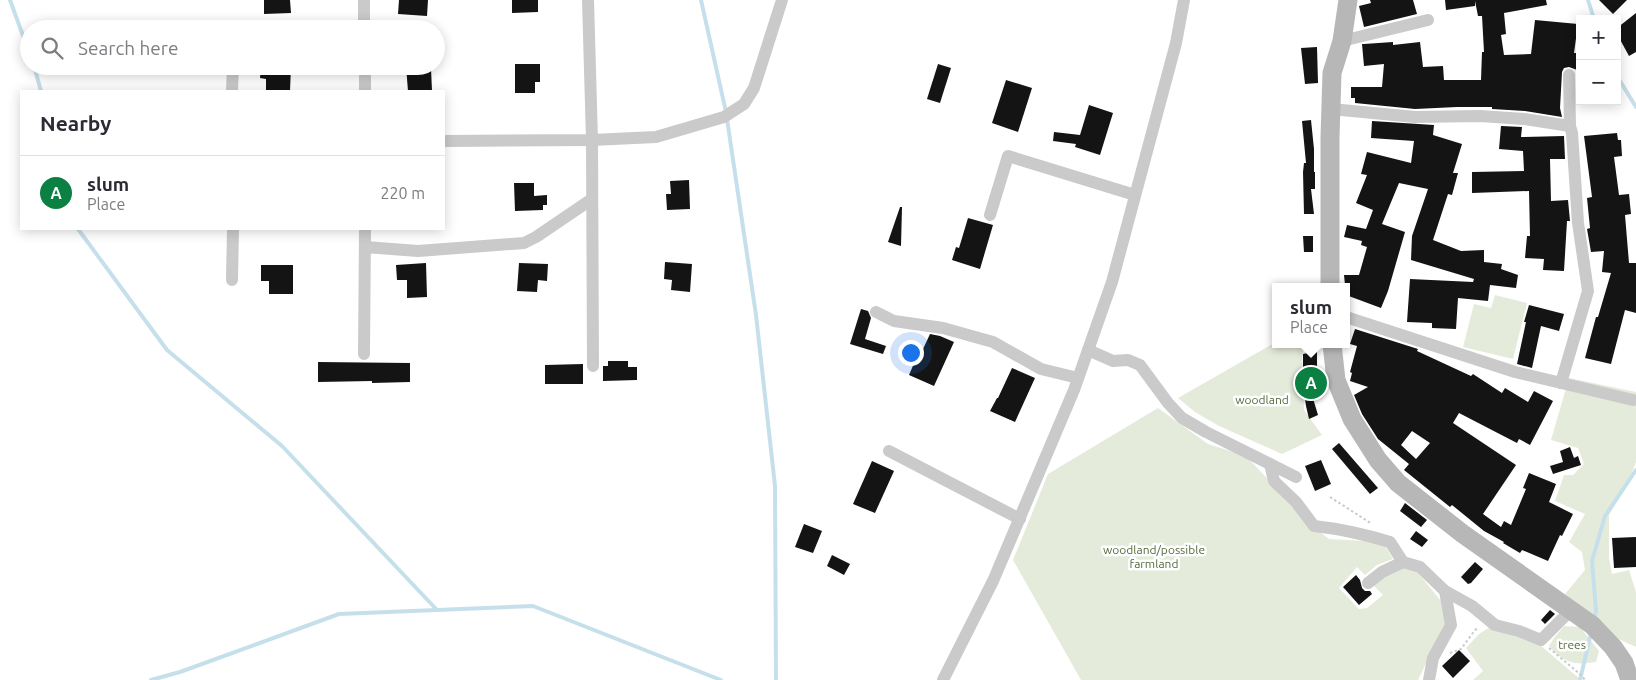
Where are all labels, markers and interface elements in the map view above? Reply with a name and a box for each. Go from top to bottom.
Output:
map controls [1576,15,1621,105]
button: + [1576,15,1621,60]
search box [20,20,445,75]
icon: search [38,34,66,62]
text: Search here [78,37,178,59]
button: − [1576,60,1621,105]
text: Nearby [40,111,111,135]
text: slum [87,173,129,195]
text: A [50,184,62,202]
text: 220 m [380,184,425,202]
text: Place [87,195,125,213]
popup [1272,283,1350,348]
text: slum [1290,296,1332,318]
text: Place [1290,318,1328,336]
your location [898,340,924,366]
pin: A [1295,364,1327,402]
park label: woodland [1235,393,1289,406]
park label: woodland/possible farmland [1103,543,1205,570]
park label: trees [1558,638,1586,651]

